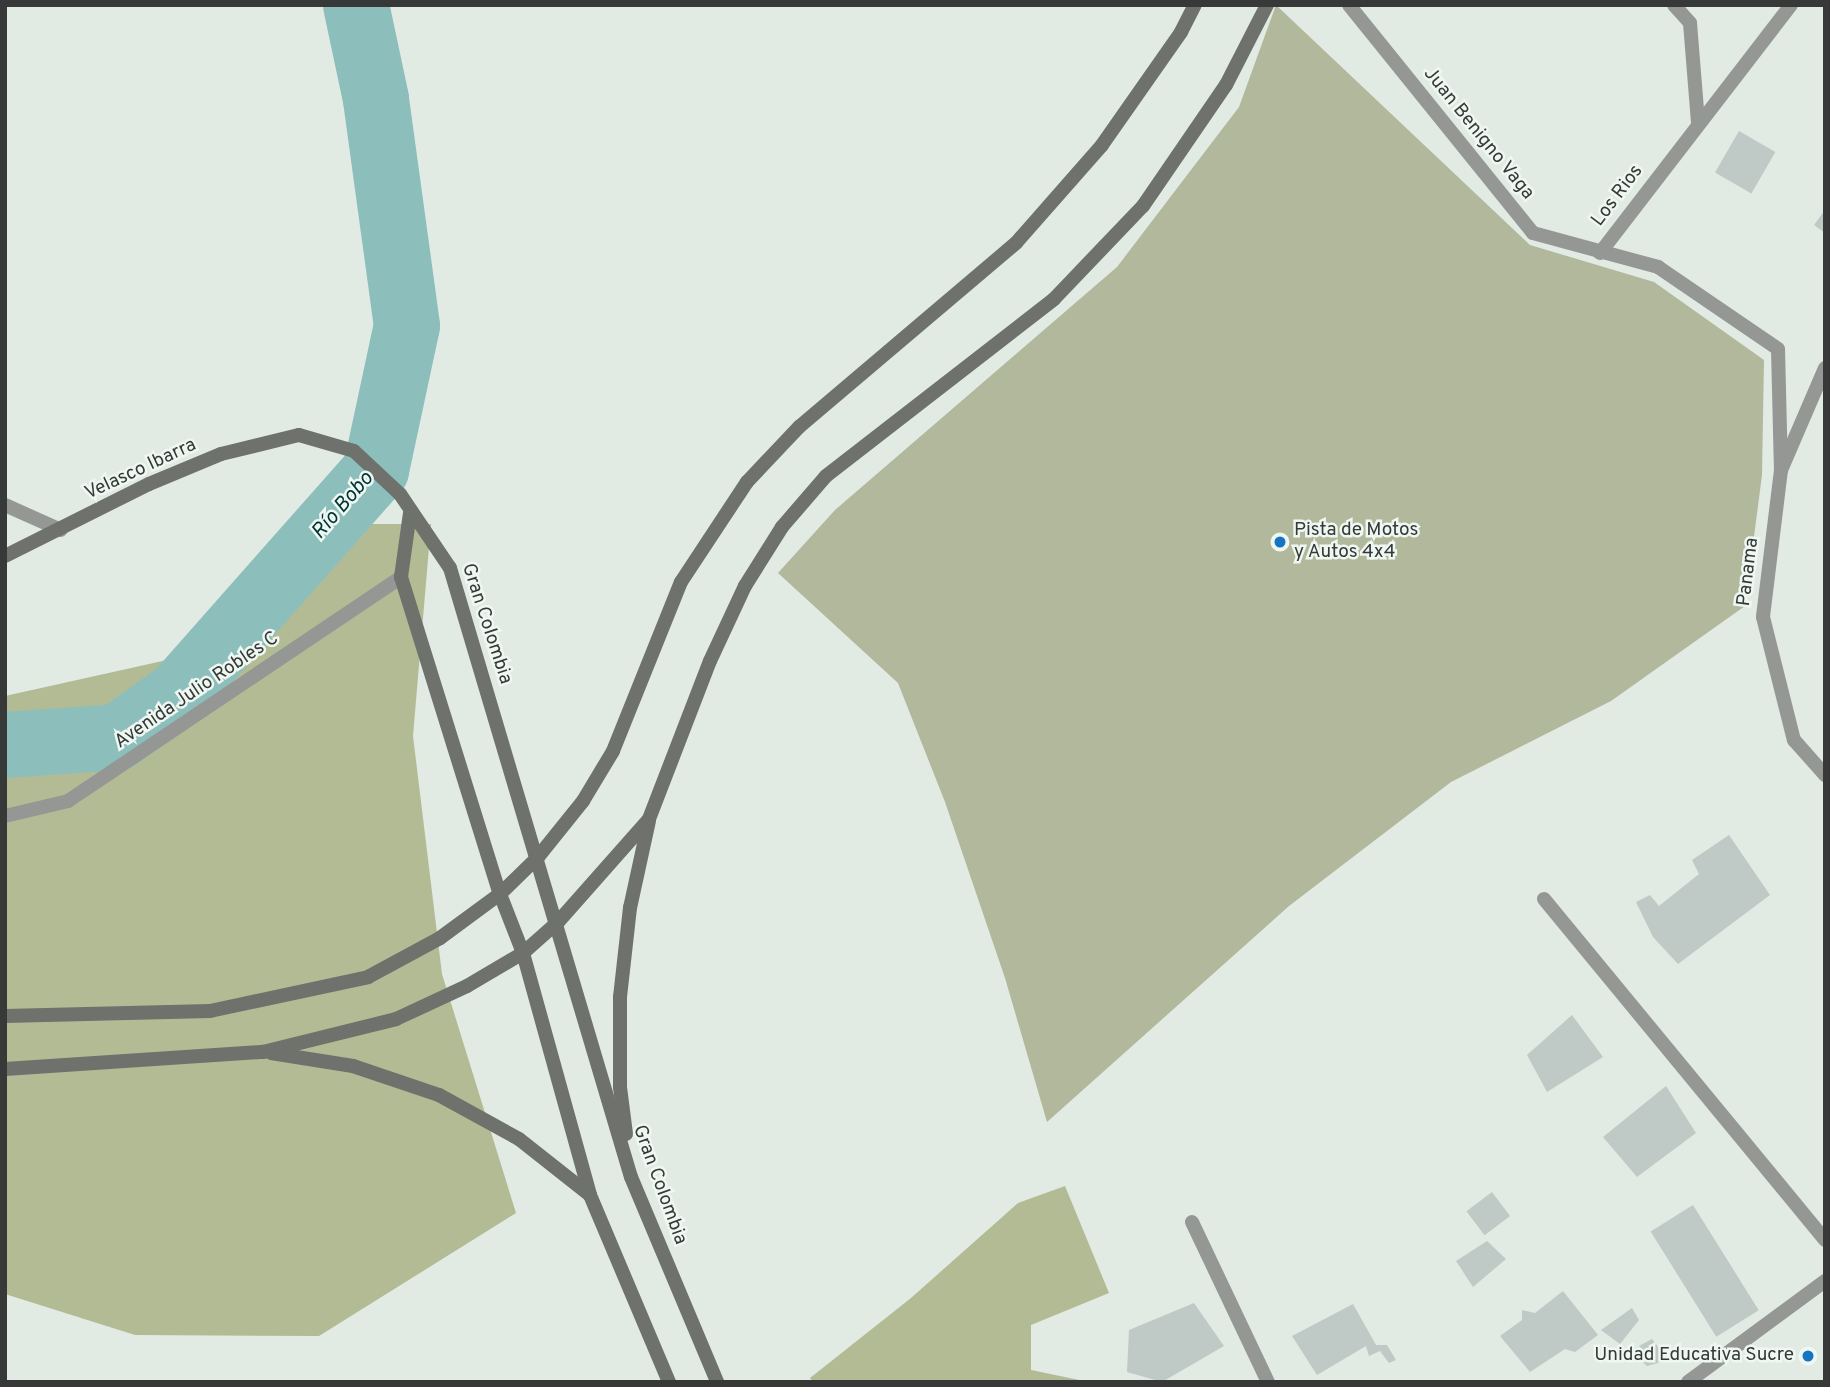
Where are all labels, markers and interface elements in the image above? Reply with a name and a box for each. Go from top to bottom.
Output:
street label: Juan Benigno Vaga [1417,63,1539,205]
street label: Los Rios [1587,161,1649,231]
street label: Velasco Ibarra [82,434,200,506]
water label: Río Bobo [307,467,379,545]
place label: Pista de Motos y Autos 4x4 [1294,520,1418,564]
marker: Pista de Motos y Autos 4x4 [1272,534,1288,550]
street label: Panama [1733,536,1765,608]
street label: Gran Colombia [456,561,516,687]
street label: Avenida Julio Robles C [111,628,283,754]
street label: Gran Colombia [627,1122,691,1248]
place label: Unidad Educativa Sucre [1594,1345,1794,1367]
marker: Unidad Educativa Sucre [1800,1348,1816,1364]

